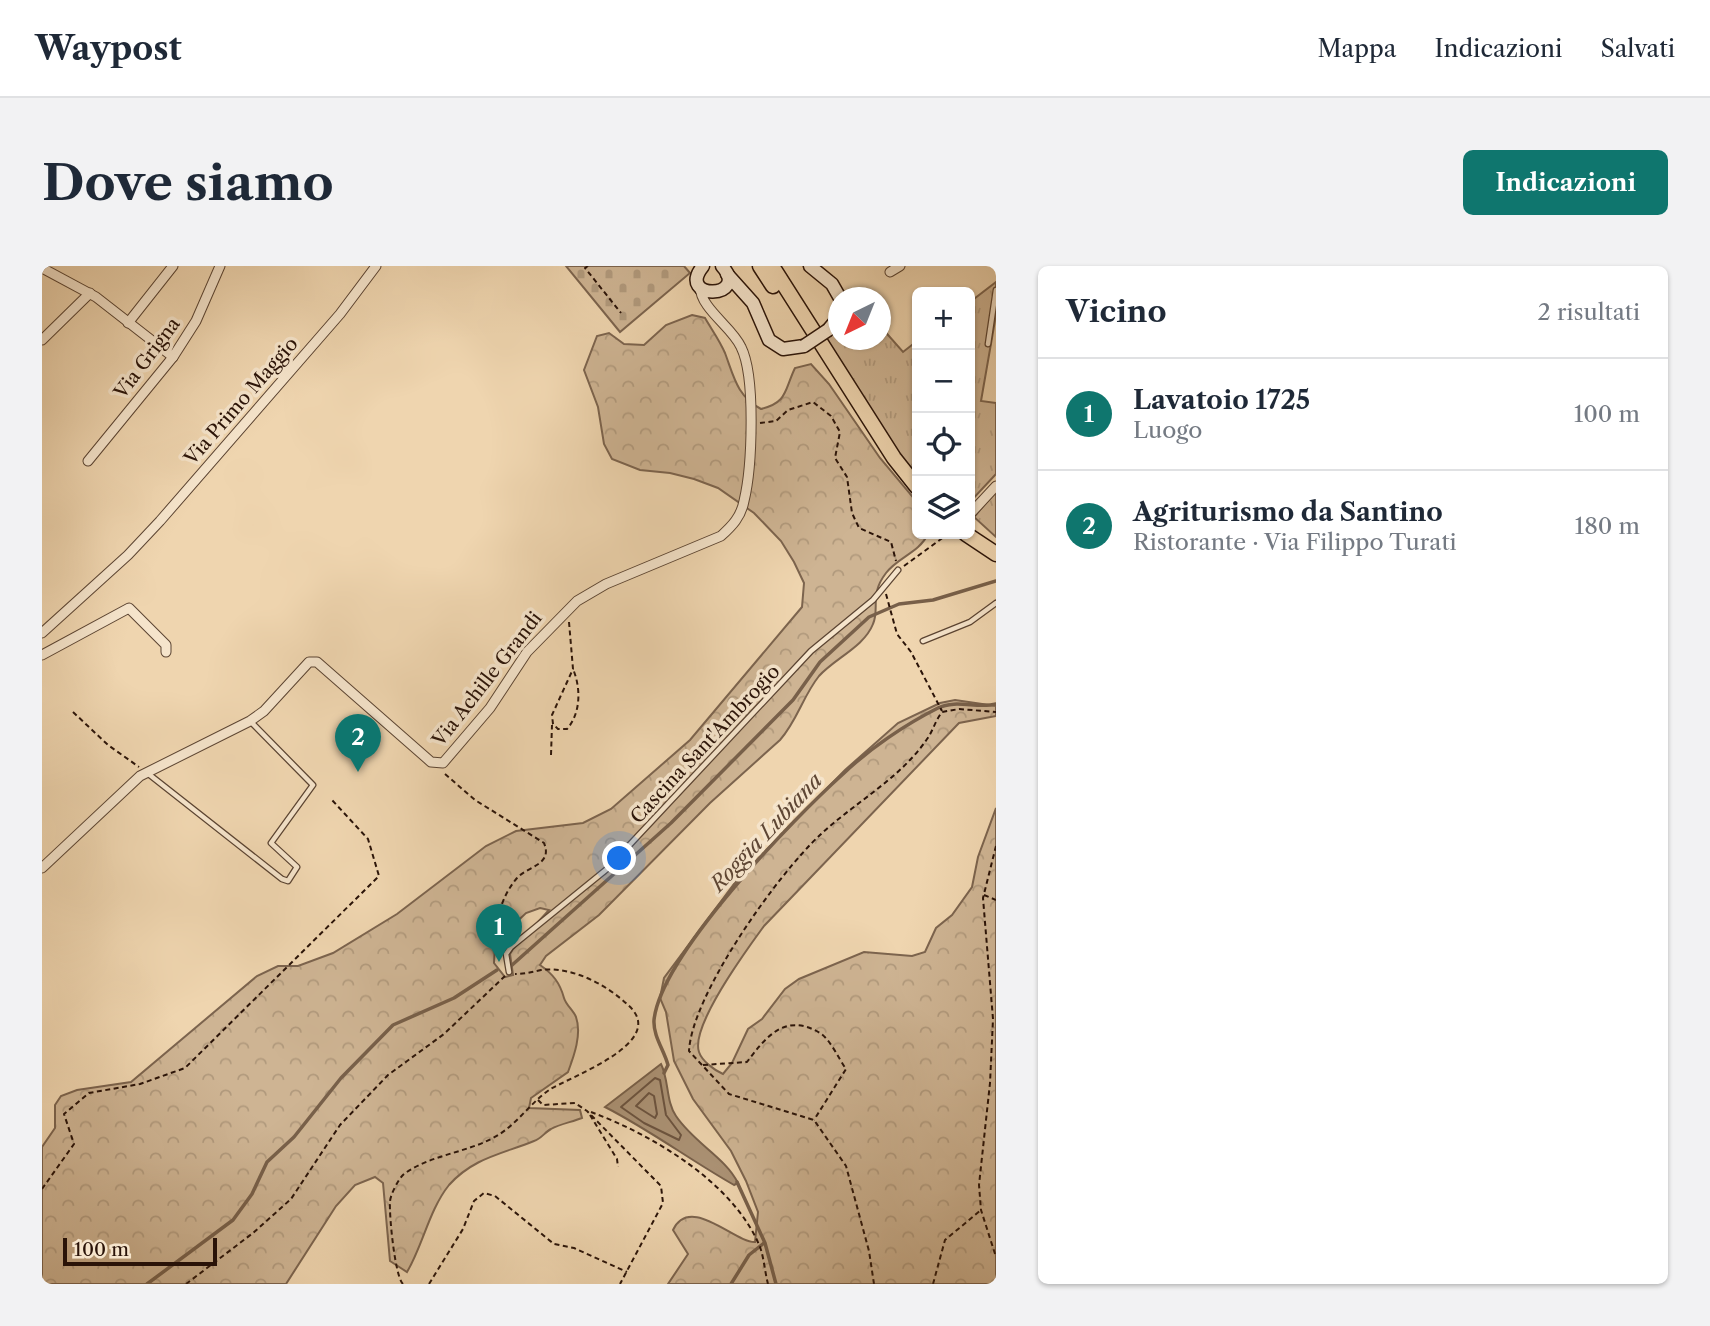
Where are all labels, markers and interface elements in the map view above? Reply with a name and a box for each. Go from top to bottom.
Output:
text: Waypost [35,28,182,69]
text: Mappa [1317,34,1396,63]
text: Indicazioni [1434,34,1562,63]
text: Salvati [1600,34,1675,63]
button: Indicazioni [1463,150,1668,215]
text: Dove siamo [42,152,334,213]
north arrow [828,287,891,350]
map controls [912,287,975,539]
button: + [912,287,975,350]
text: Vicino [1066,293,1166,330]
text: 2 risultati [1538,298,1640,326]
street label: Via Grigna [109,313,185,404]
street label: Via Primo Maggio [179,332,303,470]
button: − [912,350,975,413]
text: Lavatoio 1725 [1133,384,1310,416]
text: 1 [1084,400,1094,428]
text: 100 m [1574,400,1640,428]
button: locate [912,413,975,476]
text: Luogo [1133,416,1202,444]
button: layers [912,476,975,539]
text: Agriturismo da Santino [1133,496,1443,528]
text: 2 [1082,512,1096,540]
text: 180 m [1575,512,1640,540]
text: Ristorante · Via Filippo Turati [1133,528,1457,556]
street label: Via Achille Grandi [427,607,547,752]
street label: Cascina Sant'Ambrogio [626,660,784,828]
pin: 2 [335,714,381,772]
water label: Roggia Lubiana [704,767,827,898]
your location [602,841,636,875]
pin: 1 [476,904,522,962]
scale bar [63,1235,217,1267]
text: 100 m [74,1238,129,1261]

